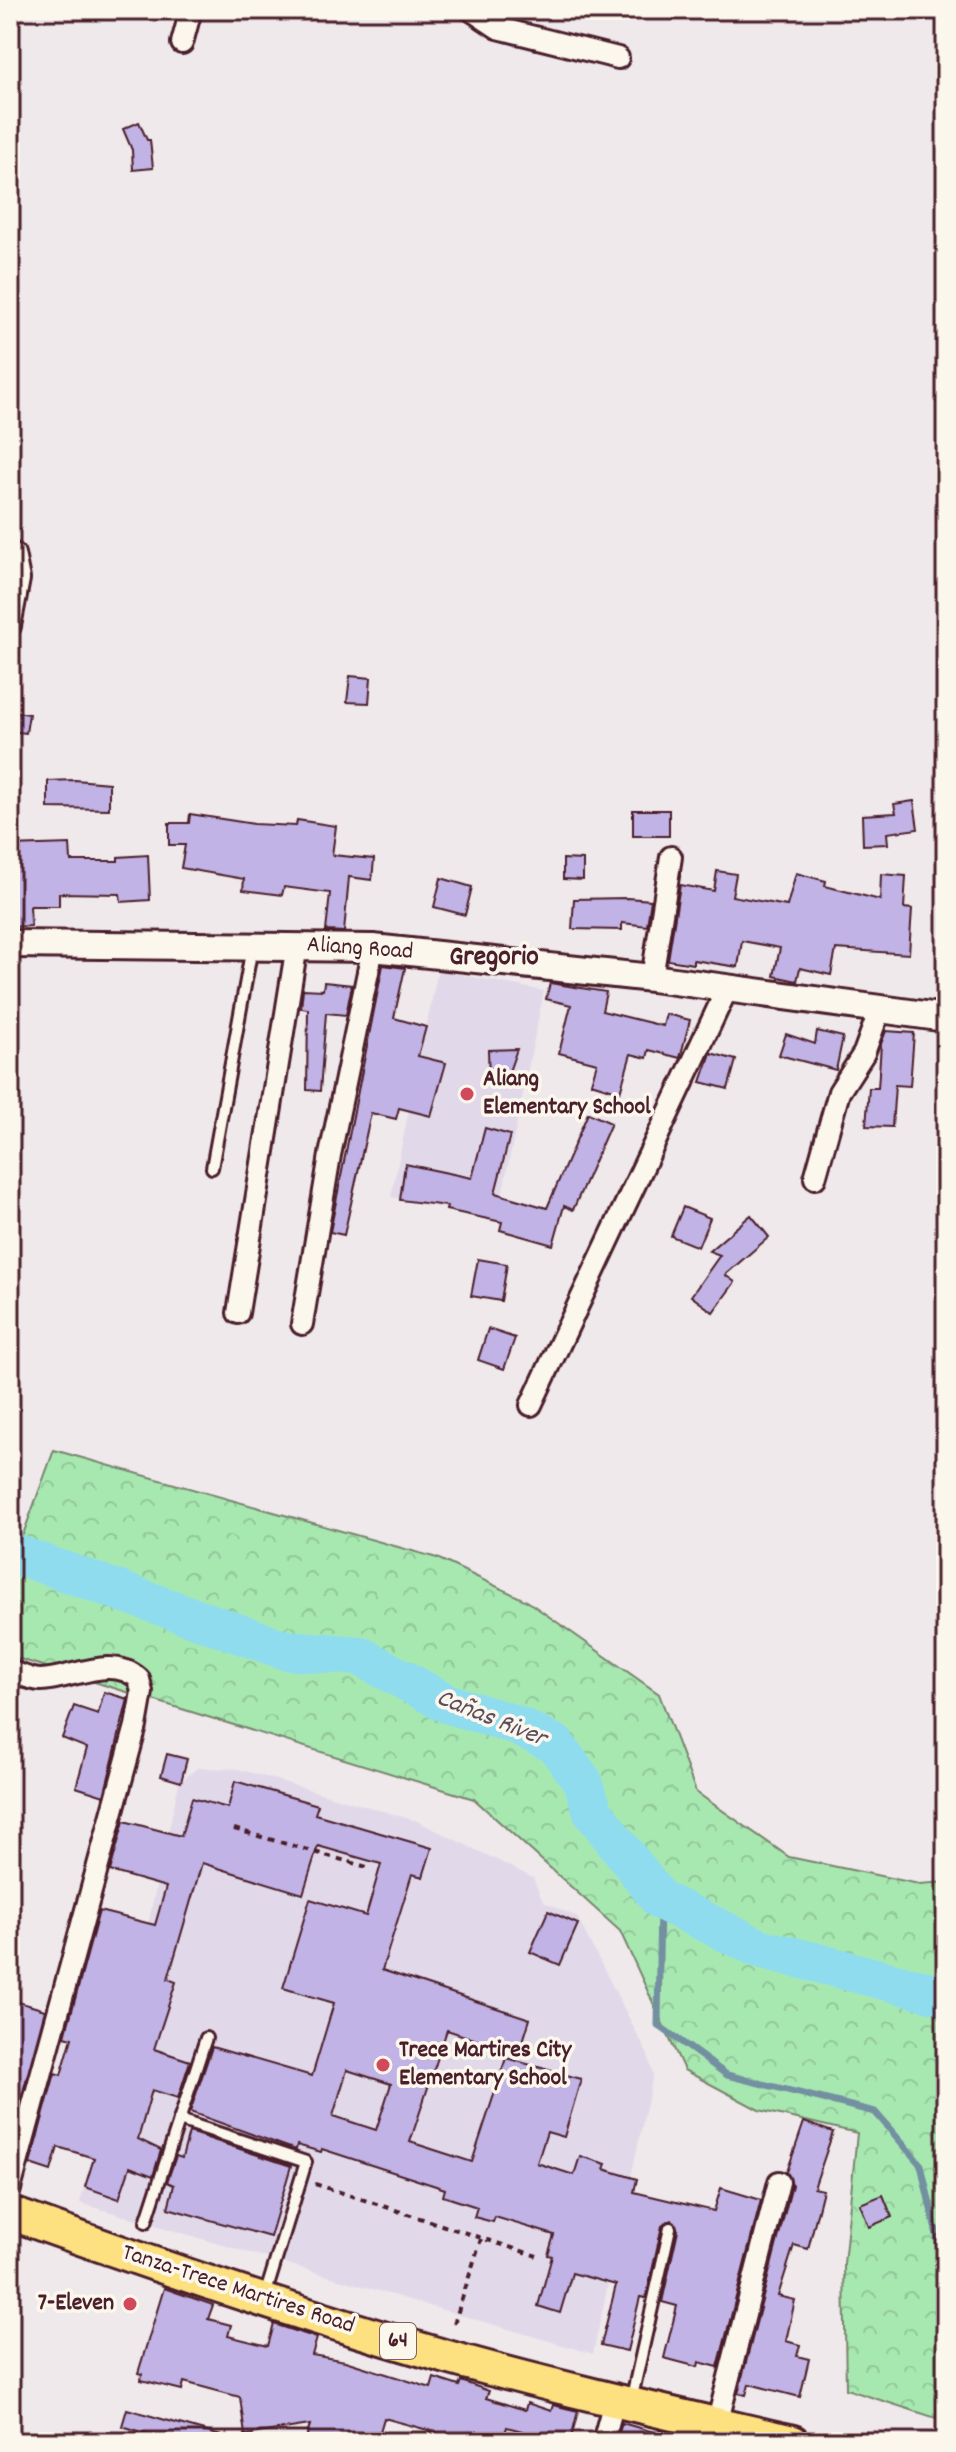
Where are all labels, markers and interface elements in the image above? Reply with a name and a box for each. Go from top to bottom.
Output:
street label: Aliang Road [306,928,414,970]
district label: Gregorio [449,939,539,979]
place label: Aliang Elementary School [483,1063,651,1125]
marker: Aliang Elementary School [458,1085,476,1103]
water label: Cañas River [431,1680,555,1759]
place label: Trece Martires City Elementary School [399,2034,572,2096]
marker: Trece Martires City Elementary School [374,2056,392,2074]
street label: Tanza-Trece Martires Road [117,2236,359,2344]
place label: 7-Eleven [38,2287,114,2321]
marker: 7-Eleven [121,2295,139,2313]
road number: 64 [380,2323,416,2359]

